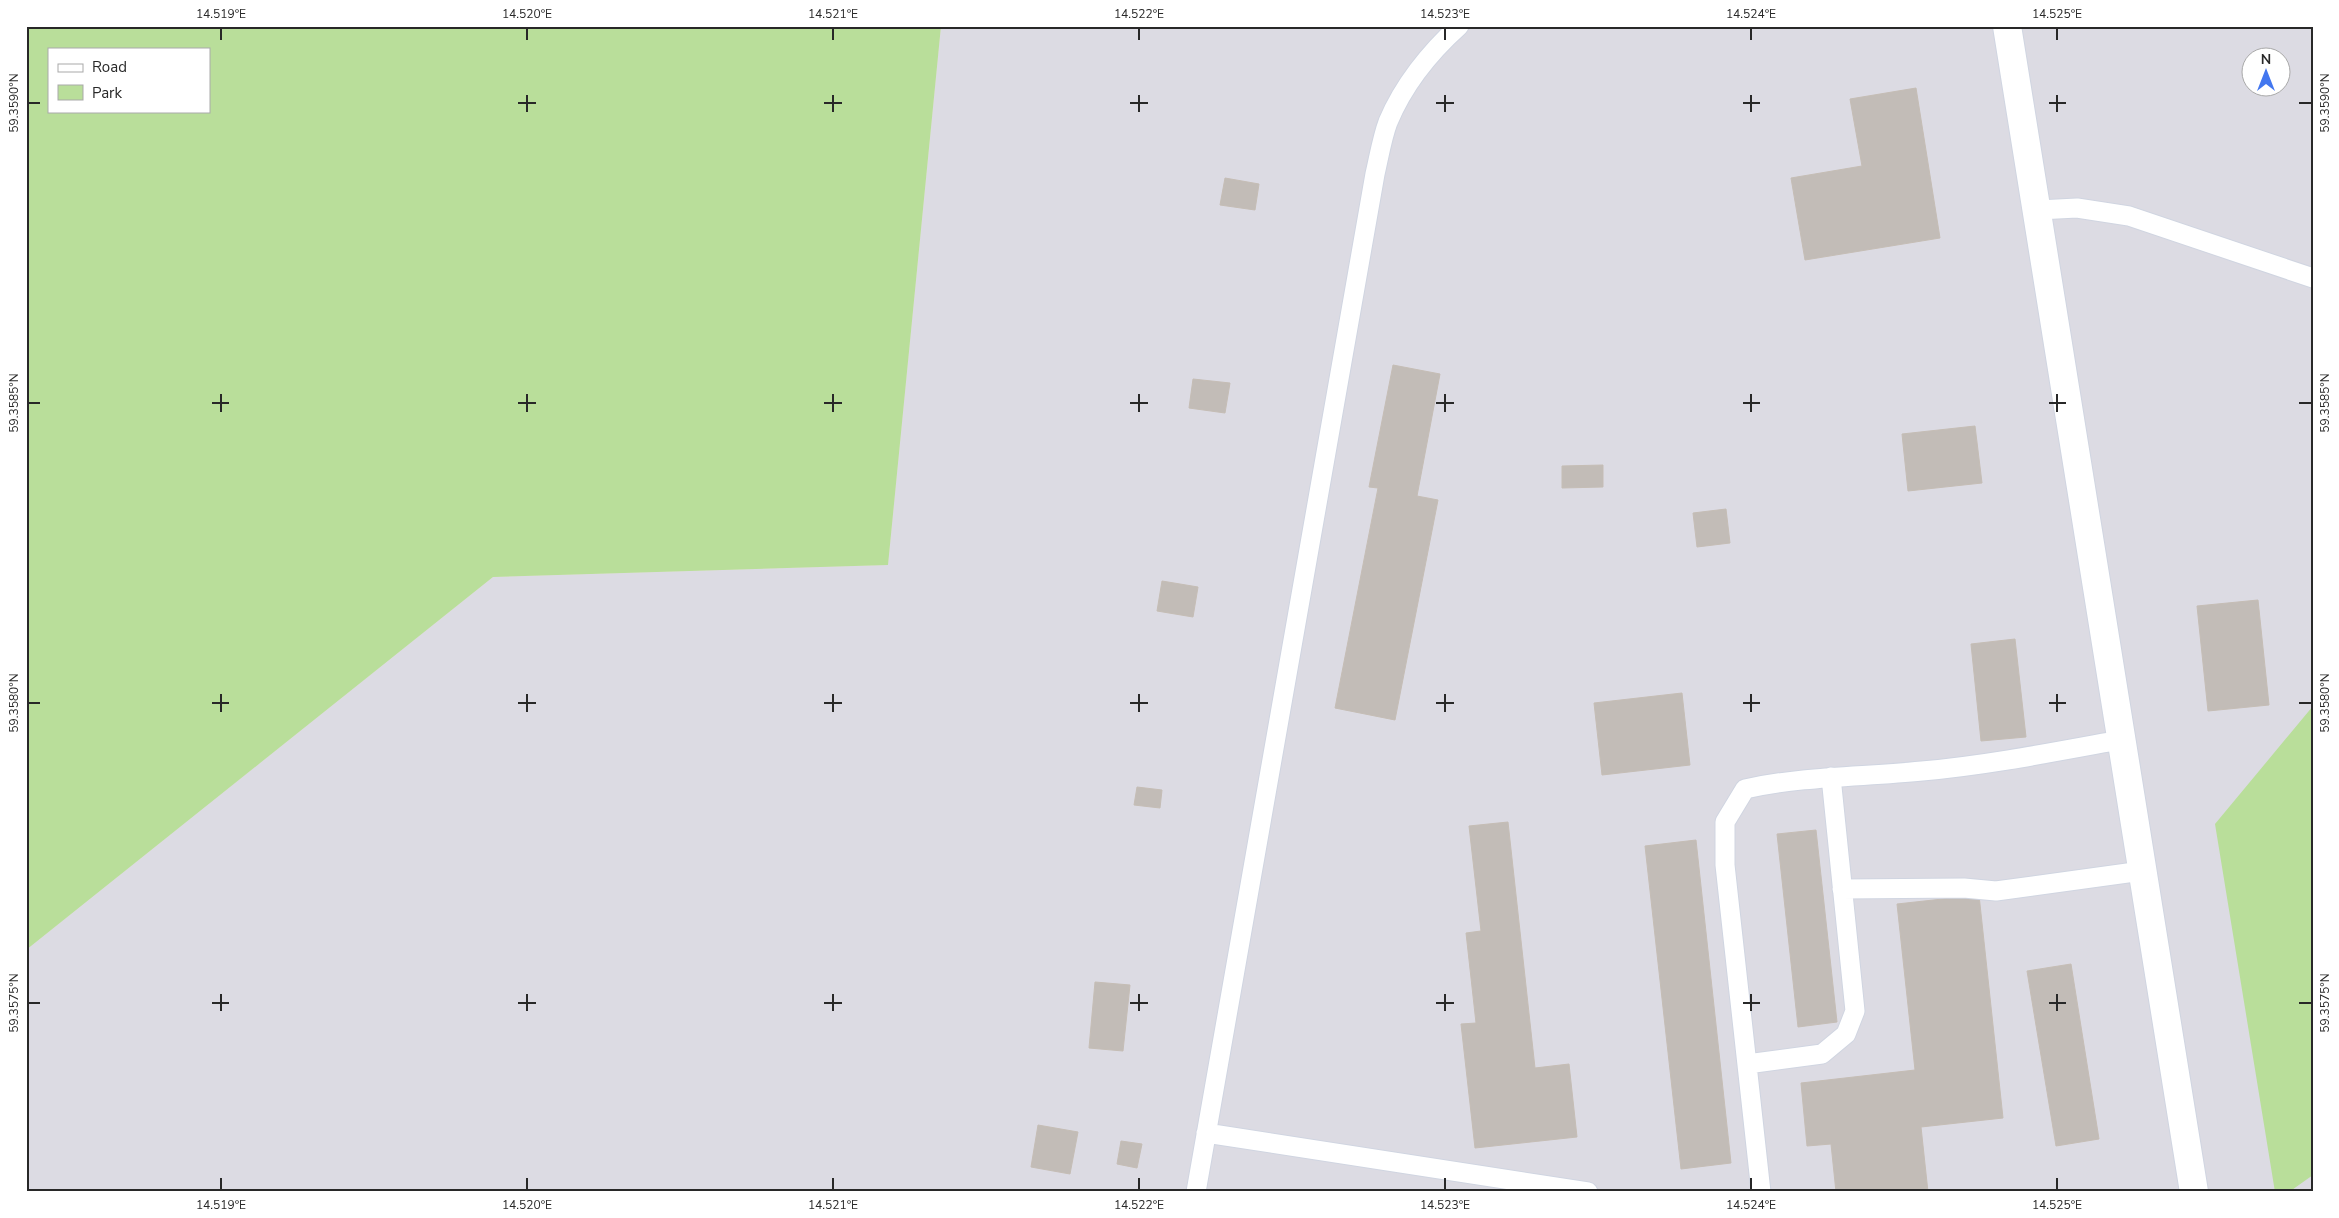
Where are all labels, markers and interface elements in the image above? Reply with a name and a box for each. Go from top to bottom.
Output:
text: 14.519°E [196,6,246,22]
text: 14.520°E [502,6,552,22]
text: 14.521°E [808,6,858,22]
text: 14.522°E [1114,6,1164,22]
text: 14.523°E [1420,6,1470,22]
text: 14.524°E [1726,6,1776,22]
text: 14.525°E [2032,6,2082,22]
legend [48,48,210,112]
north arrow [2242,48,2292,98]
text: N [2261,50,2271,69]
text: Road [92,57,127,77]
text: 59.3590°N [6,73,22,133]
text: 59.3590°N [2317,73,2333,133]
text: Park [92,83,122,103]
text: 59.3585°N [6,373,22,433]
text: 59.3585°N [2317,373,2333,433]
text: 59.3580°N [6,673,22,733]
text: 59.3580°N [2317,673,2333,733]
text: 59.3575°N [6,973,22,1033]
text: 59.3575°N [2317,973,2333,1033]
text: 14.519°E [196,1197,246,1213]
text: 14.520°E [502,1197,552,1213]
text: 14.521°E [808,1197,858,1213]
text: 14.522°E [1114,1197,1164,1213]
text: 14.523°E [1420,1197,1470,1213]
text: 14.524°E [1726,1197,1776,1213]
text: 14.525°E [2032,1197,2082,1213]

